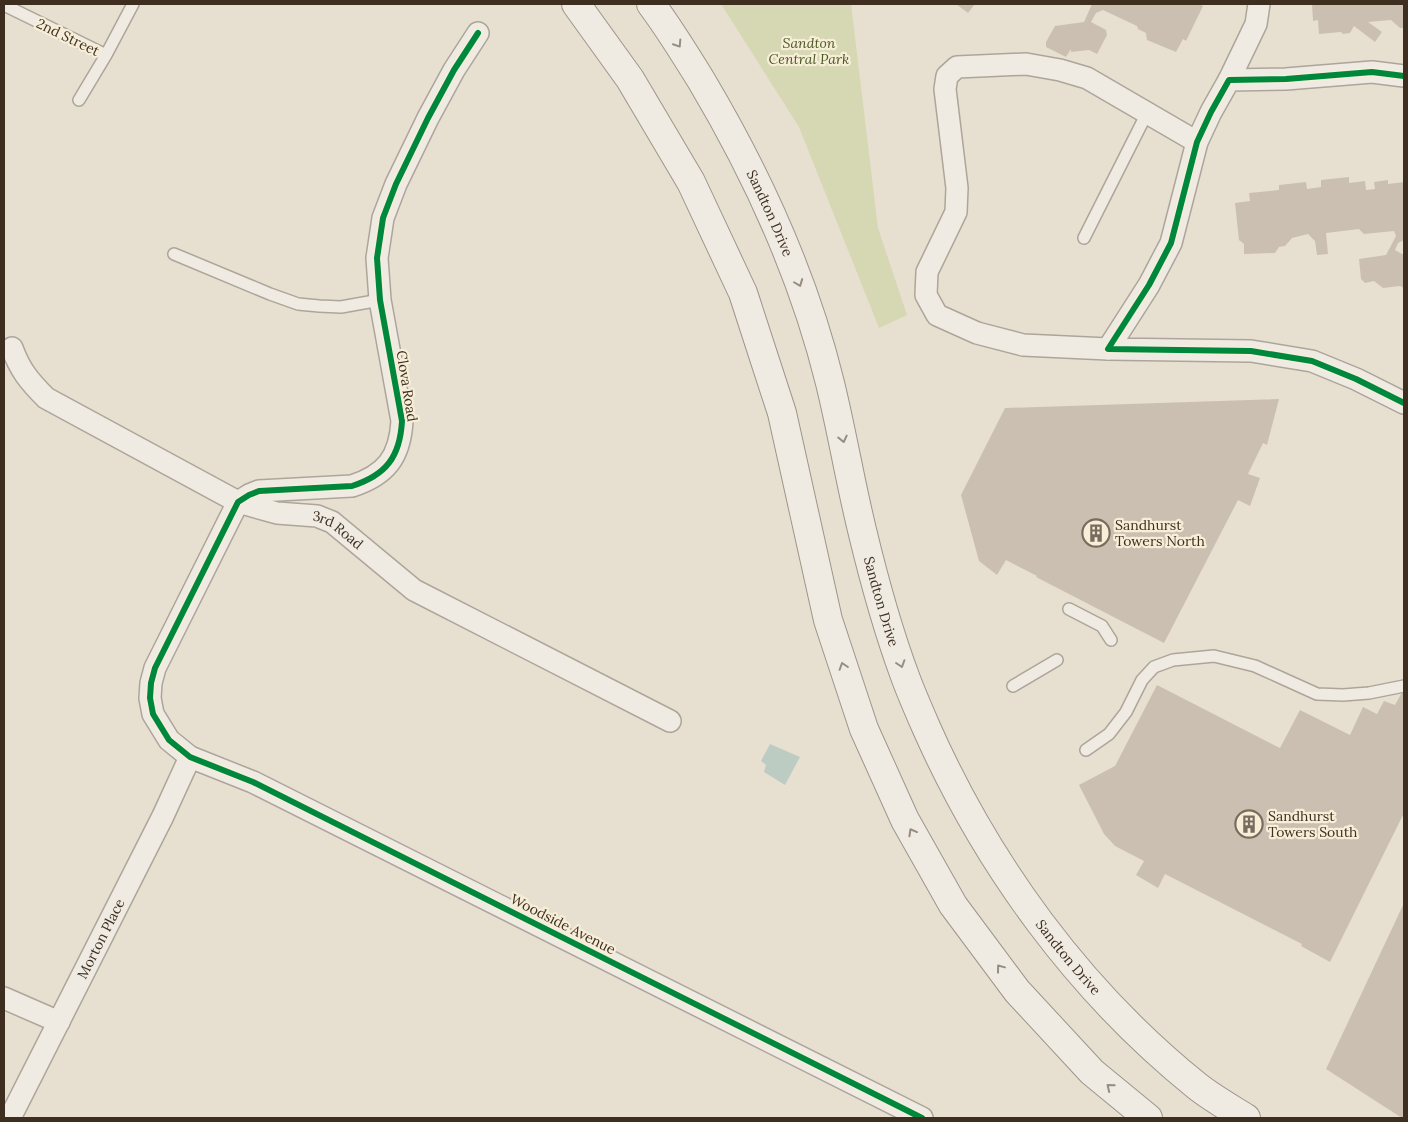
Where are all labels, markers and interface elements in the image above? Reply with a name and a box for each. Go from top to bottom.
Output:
street label: 2nd Street [34,14,103,60]
park label: Sandton Central Park [769,34,849,68]
one-way arrow [672,39,681,48]
street label: Sandton Drive [743,167,797,259]
one-way arrow [793,278,803,286]
street label: Clova Road [392,349,422,423]
one-way arrow [837,434,848,443]
street label: 3rd Road [312,507,367,553]
place label: Sandhurst Towers North [1115,516,1205,550]
building icon: Sandhurst Towers North [1081,518,1111,548]
street label: Sandton Drive [860,555,903,649]
one-way arrow [895,659,905,667]
one-way arrow [839,663,849,671]
place label: Sandhurst Towers South [1268,807,1357,841]
building icon: Sandhurst Towers South [1234,809,1264,839]
one-way arrow [908,829,918,838]
street label: Woodside Avenue [507,890,619,958]
street label: Morton Place [73,895,129,982]
street label: Sandton Drive [1032,916,1105,999]
one-way arrow [997,964,1006,974]
one-way arrow [1107,1084,1116,1093]

